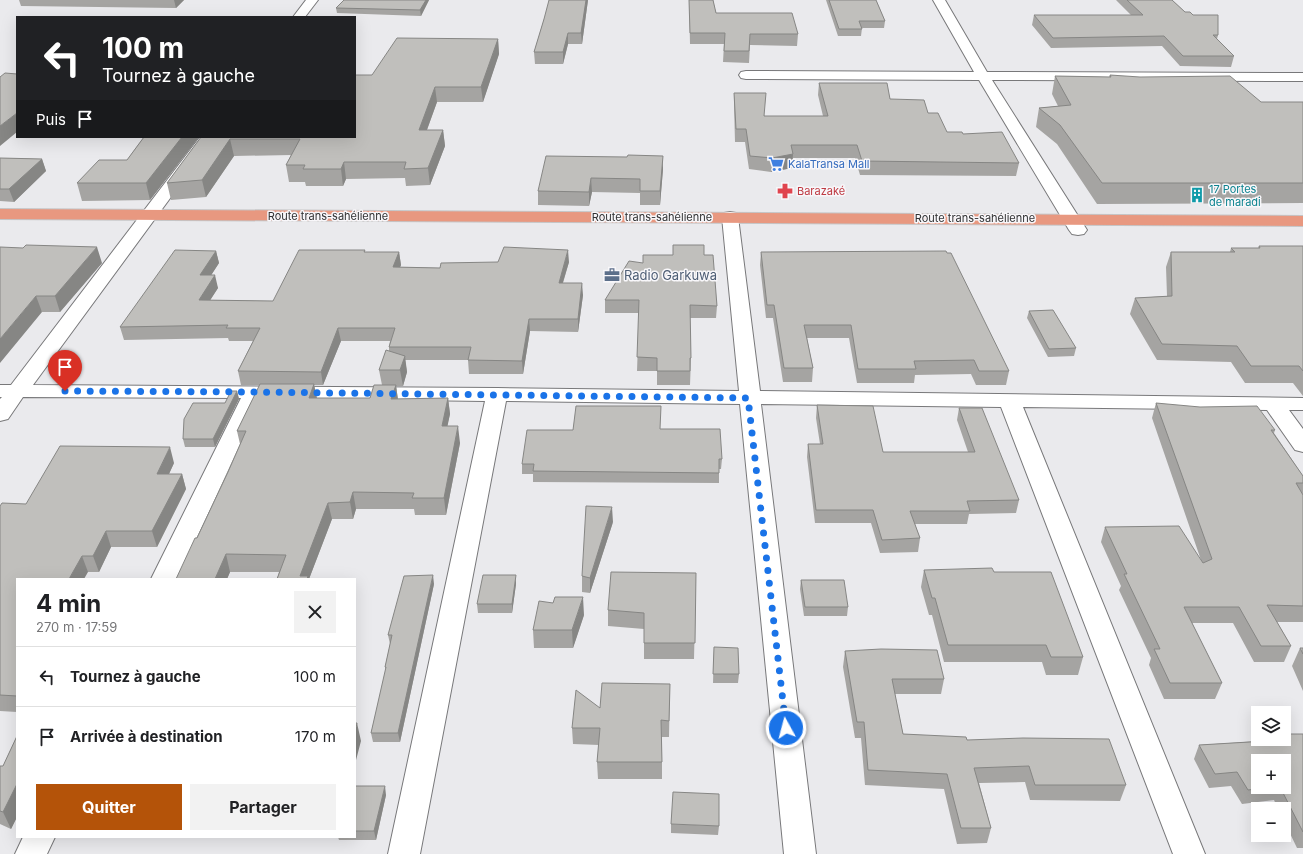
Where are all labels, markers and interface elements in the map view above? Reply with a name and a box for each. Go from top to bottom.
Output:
text: 100 m [102,31,184,65]
icon: left [36,32,88,84]
text: Tournez à gauche [102,65,255,86]
icon: arrive [74,108,96,130]
text: Puis [36,110,66,129]
supermarket icon: KalaTransa Mall [767,155,785,173]
place label: KalaTransa Mall [788,157,869,171]
pharmacy icon: Barazaké [776,182,794,200]
place label: 17 Portes de maradi [1209,182,1261,209]
place label: Barazaké [797,184,845,198]
building icon: 17 Portes de maradi [1188,186,1206,204]
street label: Route trans-sahélienne [268,209,388,223]
street label: Route trans-sahélienne [592,210,712,224]
street label: Route trans-sahélienne [915,211,1035,225]
office icon: Radio Garkuwa [603,266,621,284]
place label: Radio Garkuwa [624,267,717,283]
pin [48,350,82,391]
icon: arrive [54,356,76,378]
text: 4 min [36,589,101,618]
button: close [294,591,336,633]
text: 270 m · 17:59 [36,619,117,635]
icon: left [36,666,58,688]
text: Tournez à gauche [70,667,201,686]
text: 100 m [294,667,336,686]
map controls [1251,706,1291,842]
button: layers [1251,706,1291,746]
position arrow [765,707,807,749]
icon: arrive [36,726,58,748]
text: Arrivée à destination [70,727,223,746]
text: 170 m [295,727,336,746]
button: + [1251,754,1291,794]
button: Quitter [36,784,182,830]
button: Partager [190,784,336,830]
button: − [1251,802,1291,842]

